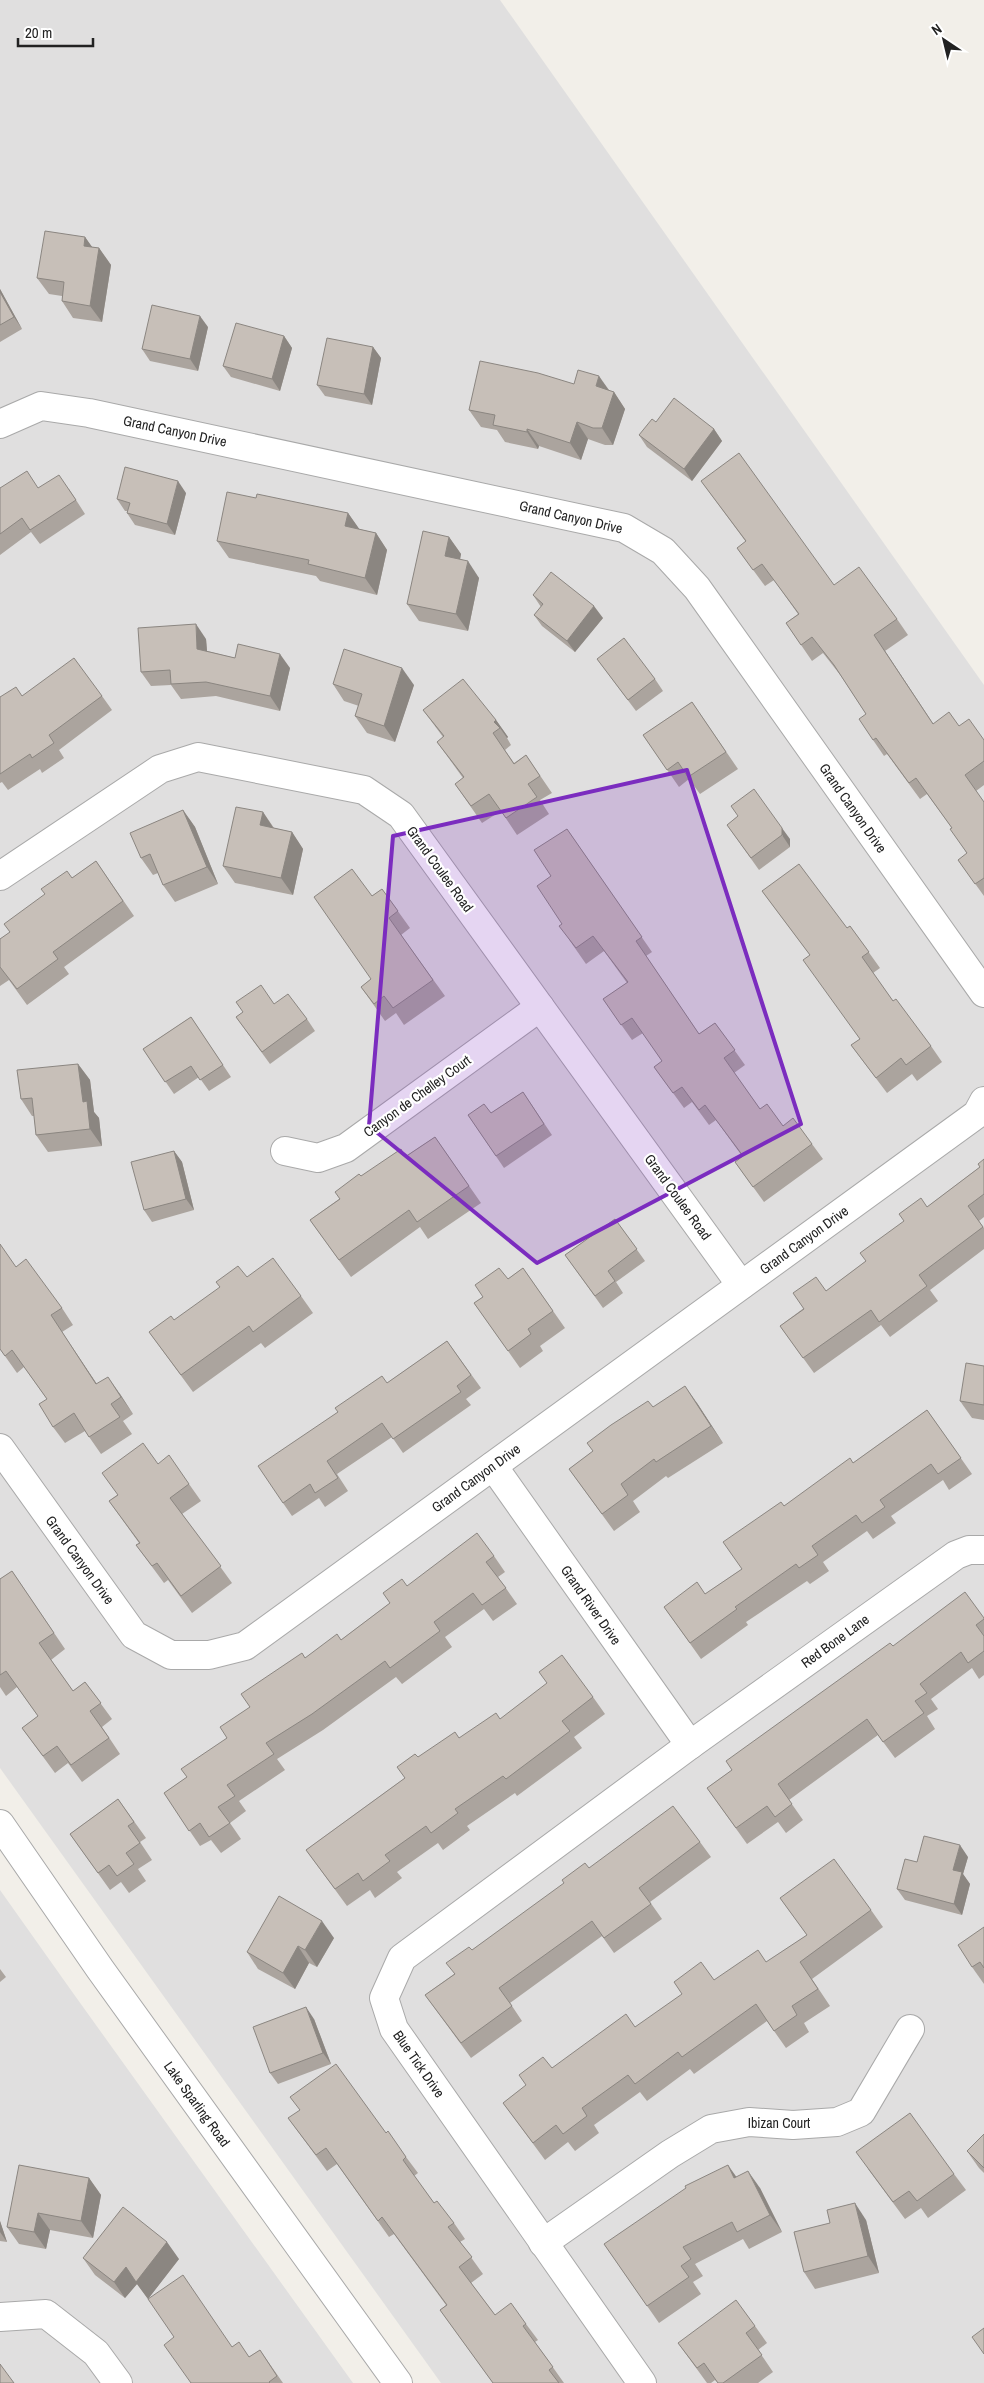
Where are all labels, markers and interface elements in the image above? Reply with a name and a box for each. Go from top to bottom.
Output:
scale bar [18,15,92,47]
north arrow [919,15,969,65]
text: N [928,20,945,39]
text: 20 m [25,22,52,43]
street label: Grand Canyon Drive [122,411,228,451]
street label: Grand Canyon Drive [518,496,624,538]
street label: Grand Canyon Drive [815,760,891,856]
street label: Grand Coulee Road [403,822,477,916]
street label: Canyon de Chelley Court [360,1051,474,1141]
street label: Grand Coulee Road [641,1150,715,1244]
street label: Grand Canyon Drive [756,1202,852,1278]
street label: Grand Canyon Drive [428,1440,524,1516]
street label: Grand Canyon Drive [42,1512,118,1608]
street label: Grand River Drive [557,1562,625,1648]
street label: Red Bone Lane [797,1610,873,1672]
street label: Blue Tick Drive [389,2027,449,2101]
street label: Lake Sparling Road [160,2058,234,2150]
street label: Ibizan Court [748,2114,810,2132]

